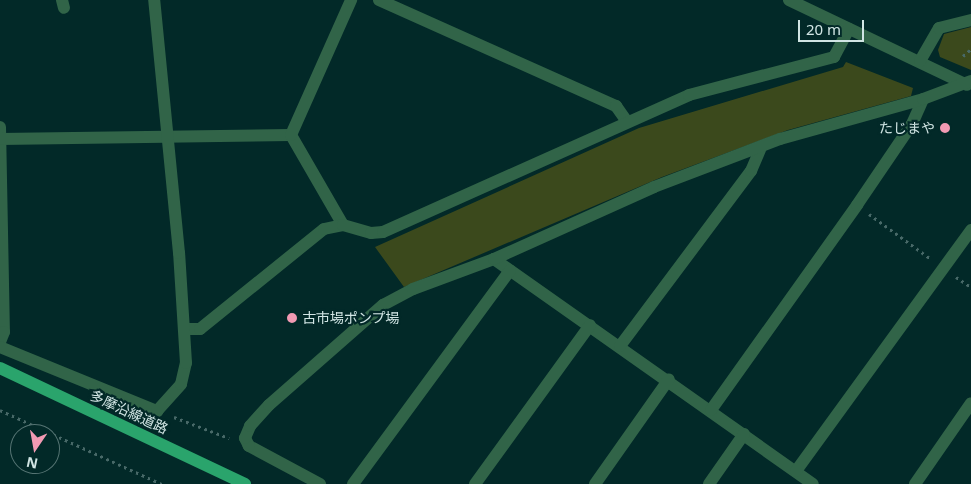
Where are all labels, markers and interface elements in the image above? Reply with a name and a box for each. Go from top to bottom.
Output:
scale bar [801,10,867,42]
text: 20 m [806,19,841,39]
place label: たじまや [879,120,935,136]
marker: たじまや [939,122,951,134]
place label: 古市場ポンプ場 [302,310,400,326]
marker: 古市場ポンプ場 [286,312,298,324]
street label: 多摩沿線道路 [87,387,171,437]
north arrow [10,424,60,474]
text: N [24,453,40,474]

